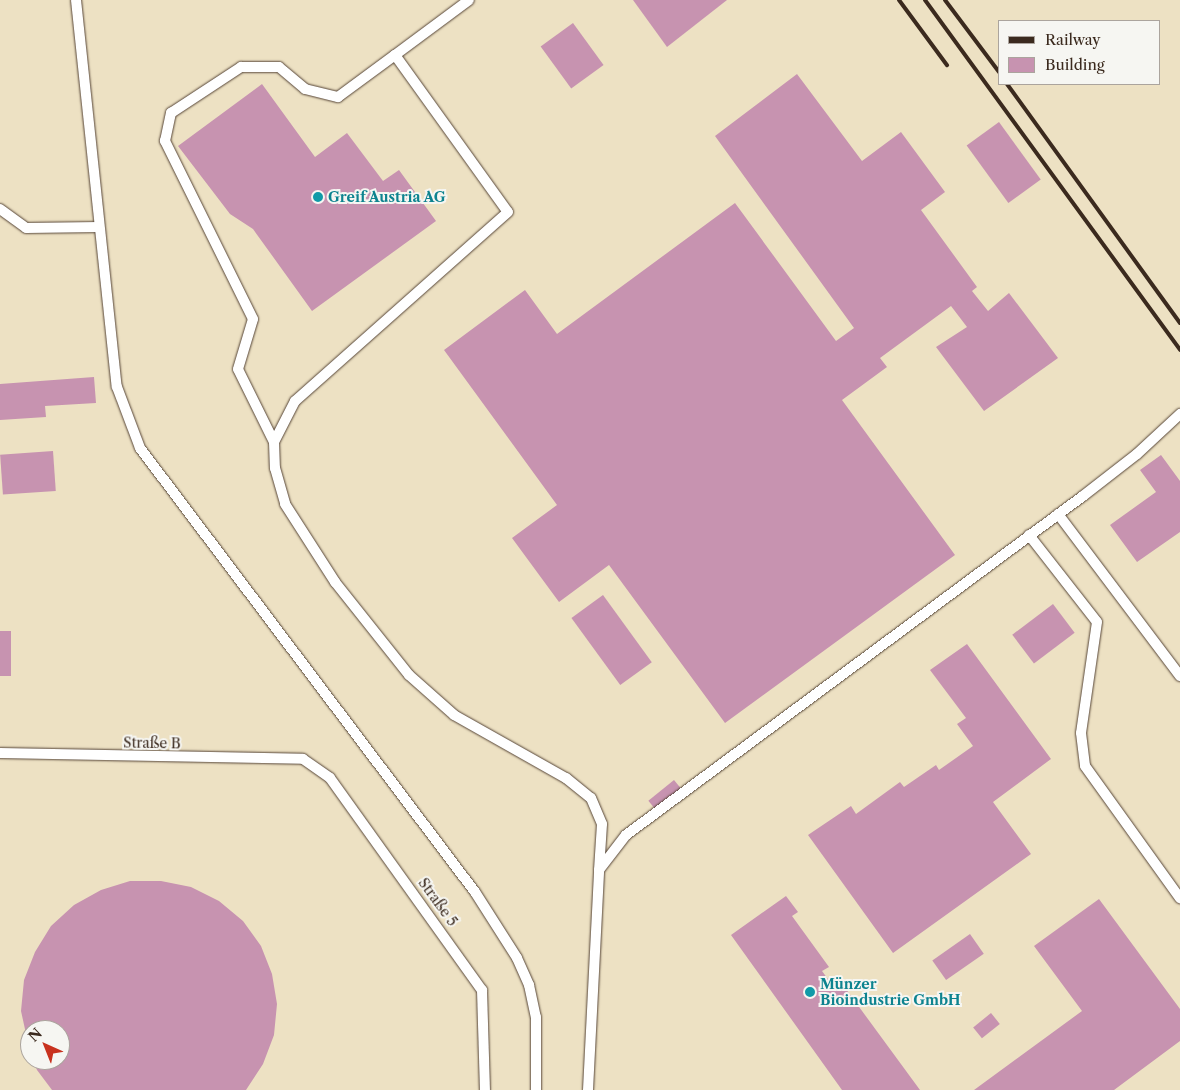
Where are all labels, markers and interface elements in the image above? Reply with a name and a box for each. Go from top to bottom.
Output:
legend [998,20,1160,85]
text: Railway [1045,30,1101,49]
text: Building [1045,55,1105,74]
place label: Greif Austria AG [328,189,447,205]
marker: Greif Austria AG [312,191,324,203]
street label: Straße B [123,734,181,752]
street label: Straße 5 [415,875,461,929]
place label: Münzer Bioindustrie GmbH [820,976,961,1009]
marker: Münzer Bioindustrie GmbH [804,986,816,998]
north arrow [20,1020,70,1070]
text: N [25,1024,46,1046]

